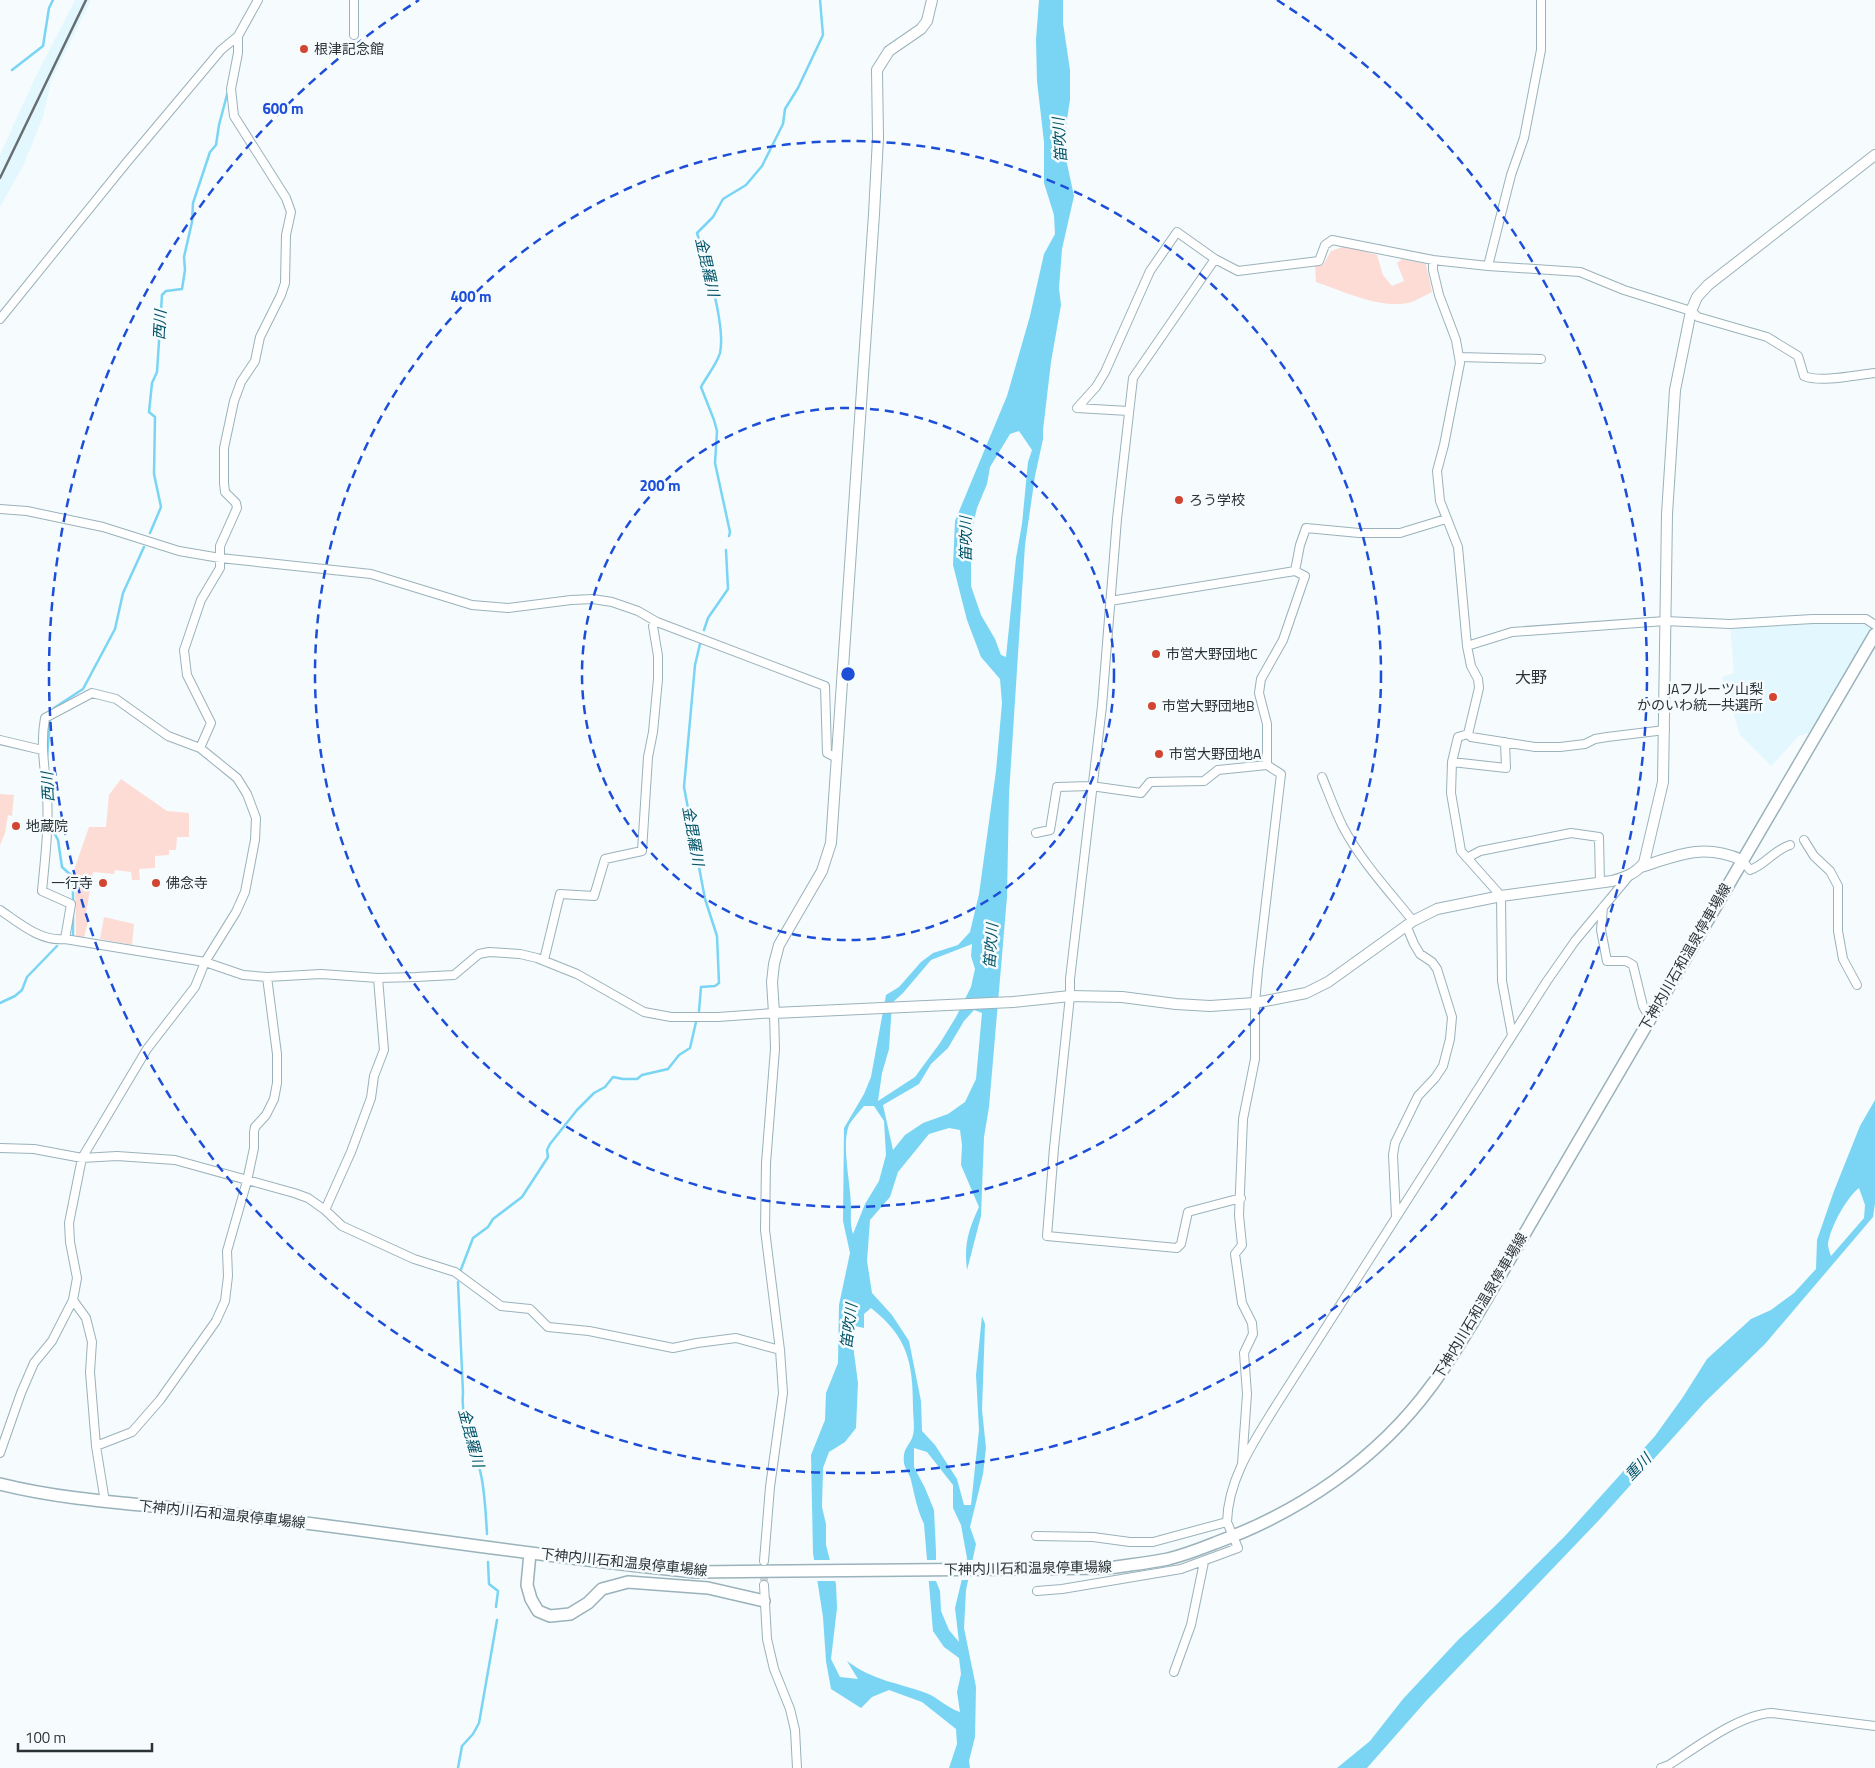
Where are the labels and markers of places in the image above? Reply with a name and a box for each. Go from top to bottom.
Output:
place label: 根津記念館 [314,38,384,59]
marker: 根津記念館 [298,43,310,55]
place label: ろう学校 [1189,489,1245,510]
marker: ろう学校 [1173,494,1185,506]
place label: 市営大野団地C [1166,643,1258,664]
marker: 市営大野団地C [1150,648,1162,660]
centre of rings [839,665,857,683]
place label: JAフルーツ山梨 かのいわ統一共選所 [1637,678,1763,715]
marker: JAフルーツ山梨 かのいわ統一共選所 [1767,691,1779,703]
place label: 市営大野団地B [1162,695,1255,716]
marker: 市営大野団地B [1146,700,1158,712]
place label: 市営大野団地A [1169,743,1262,764]
marker: 市営大野団地A [1153,748,1165,760]
place label: 地蔵院 [26,815,68,836]
marker: 地蔵院 [10,820,22,832]
place label: 一行寺 [51,872,93,893]
place label: 佛念寺 [166,872,208,893]
marker: 一行寺 [97,877,109,889]
marker: 佛念寺 [150,877,162,889]

